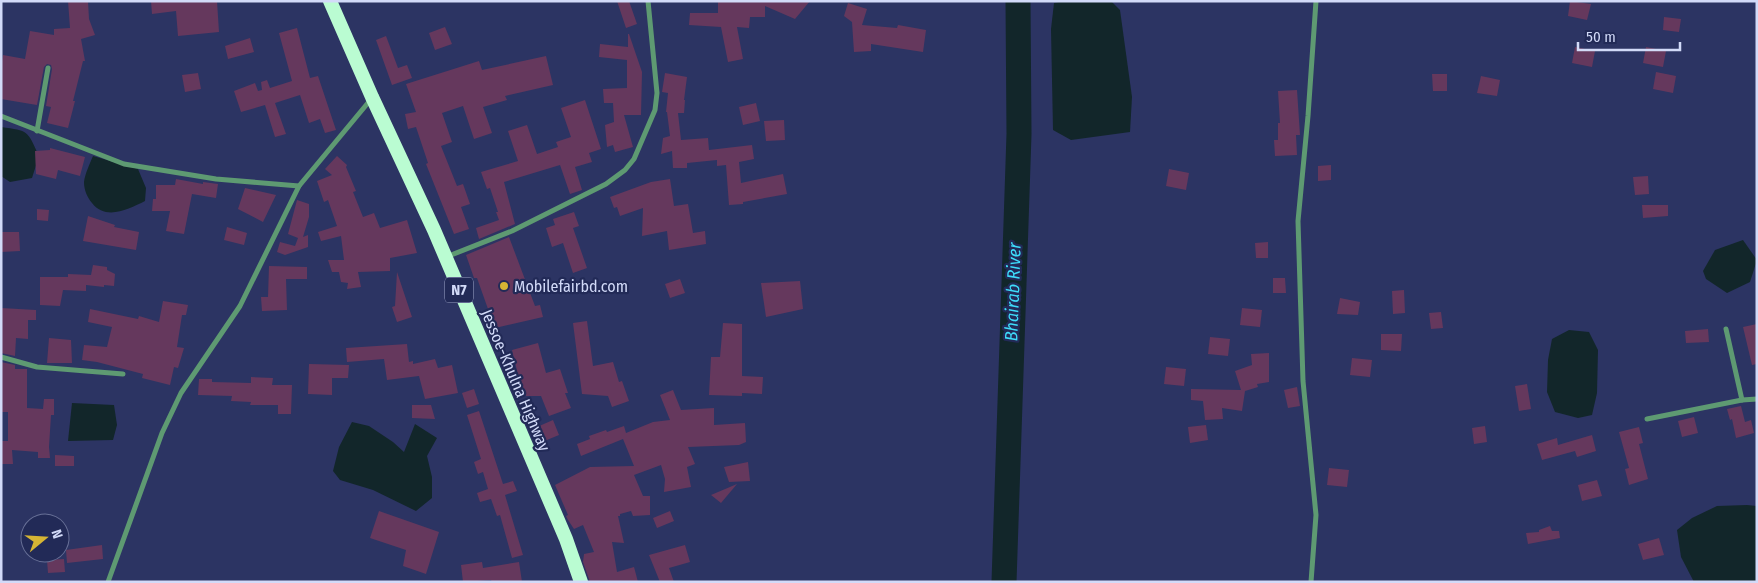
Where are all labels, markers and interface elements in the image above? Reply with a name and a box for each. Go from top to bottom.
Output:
scale bar [1578,20,1680,52]
text: 50 m [1586,28,1616,46]
water label: Bhairab River [1000,241,1026,342]
place label: Mobilefairbd.com [514,277,628,296]
road number: N7 [445,278,473,302]
marker: Mobilefairbd.com [498,280,510,292]
street label: Jessoe-Khulna Highway [477,306,554,455]
north arrow [20,513,70,563]
text: N [48,528,66,541]

